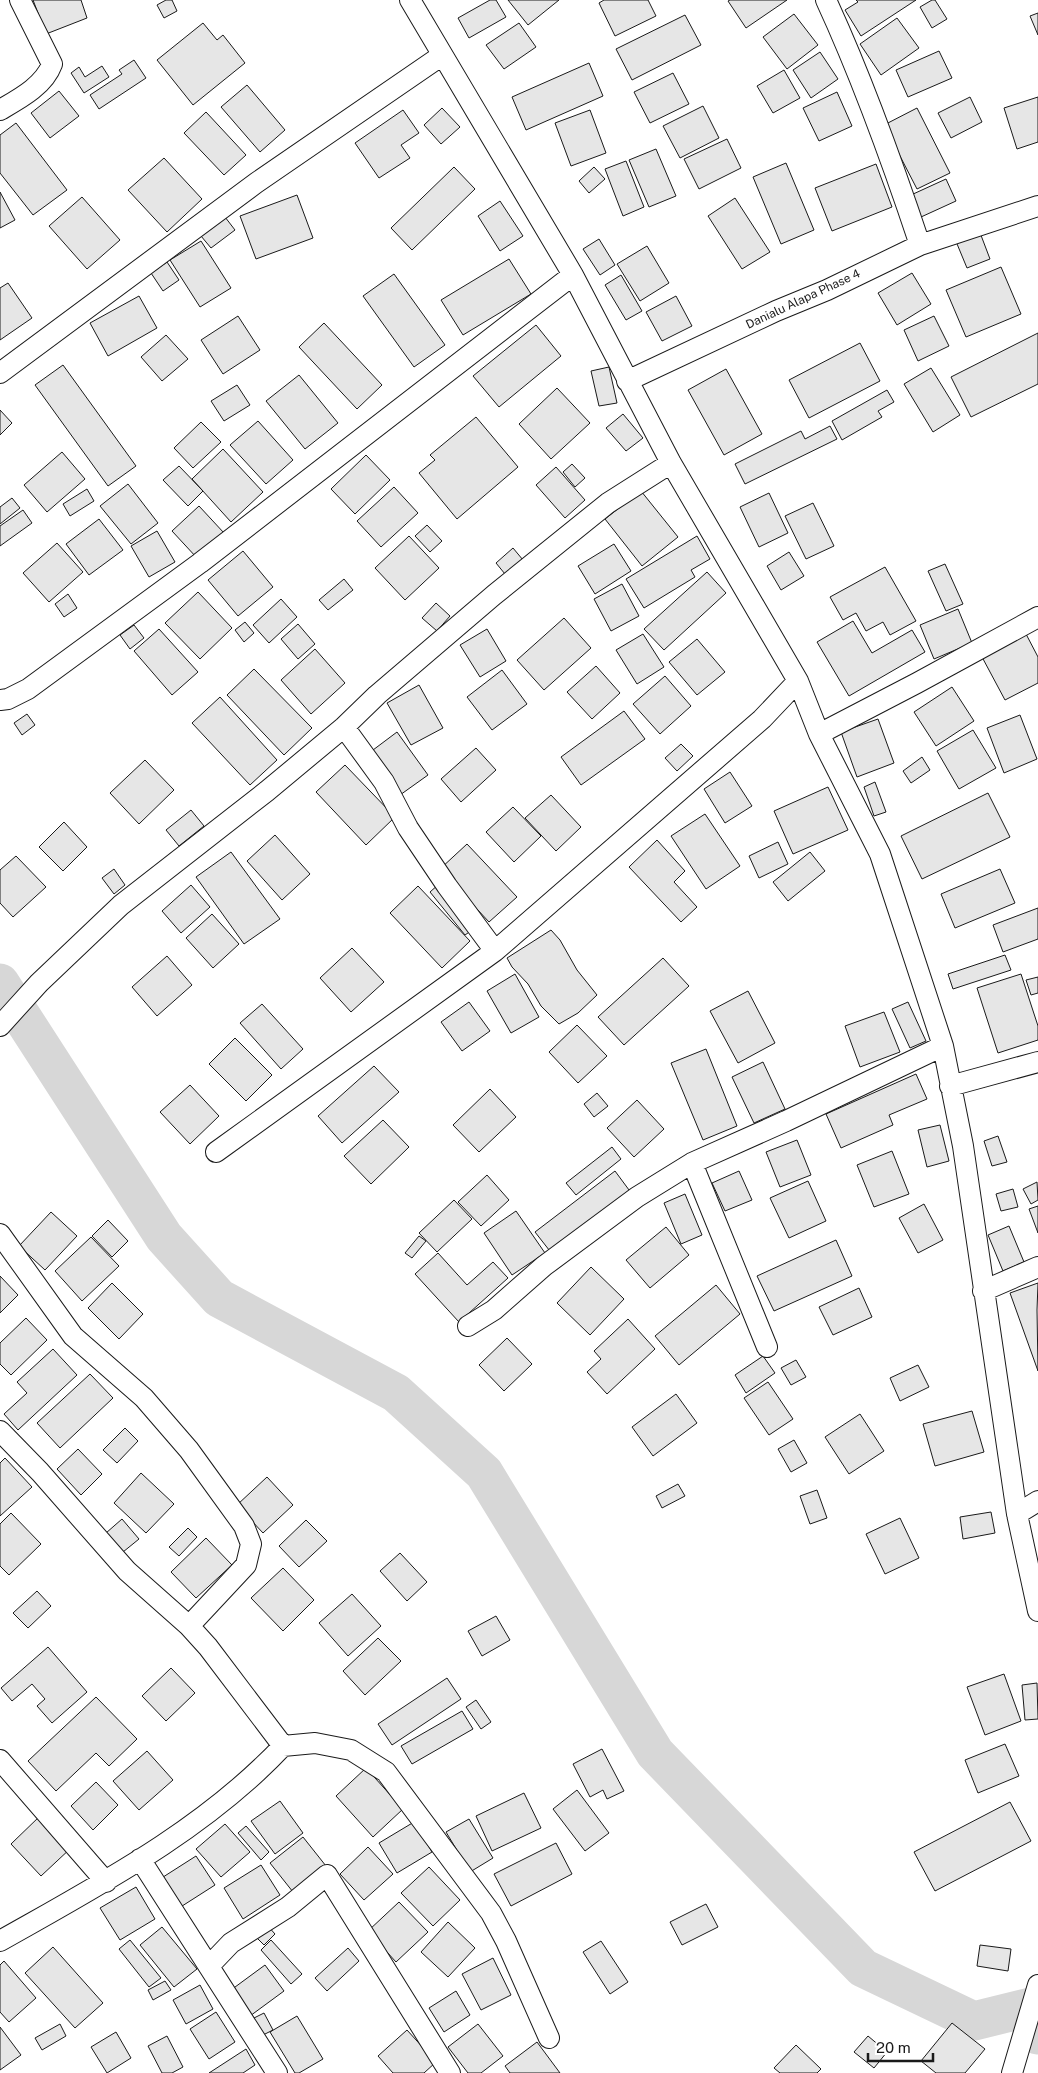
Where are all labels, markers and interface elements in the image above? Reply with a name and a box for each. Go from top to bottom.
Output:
street label: Danialu Alapa Phase 4 [744,266,863,332]
scale bar [868,2030,933,2062]
text: 20 m [876,2039,911,2056]

